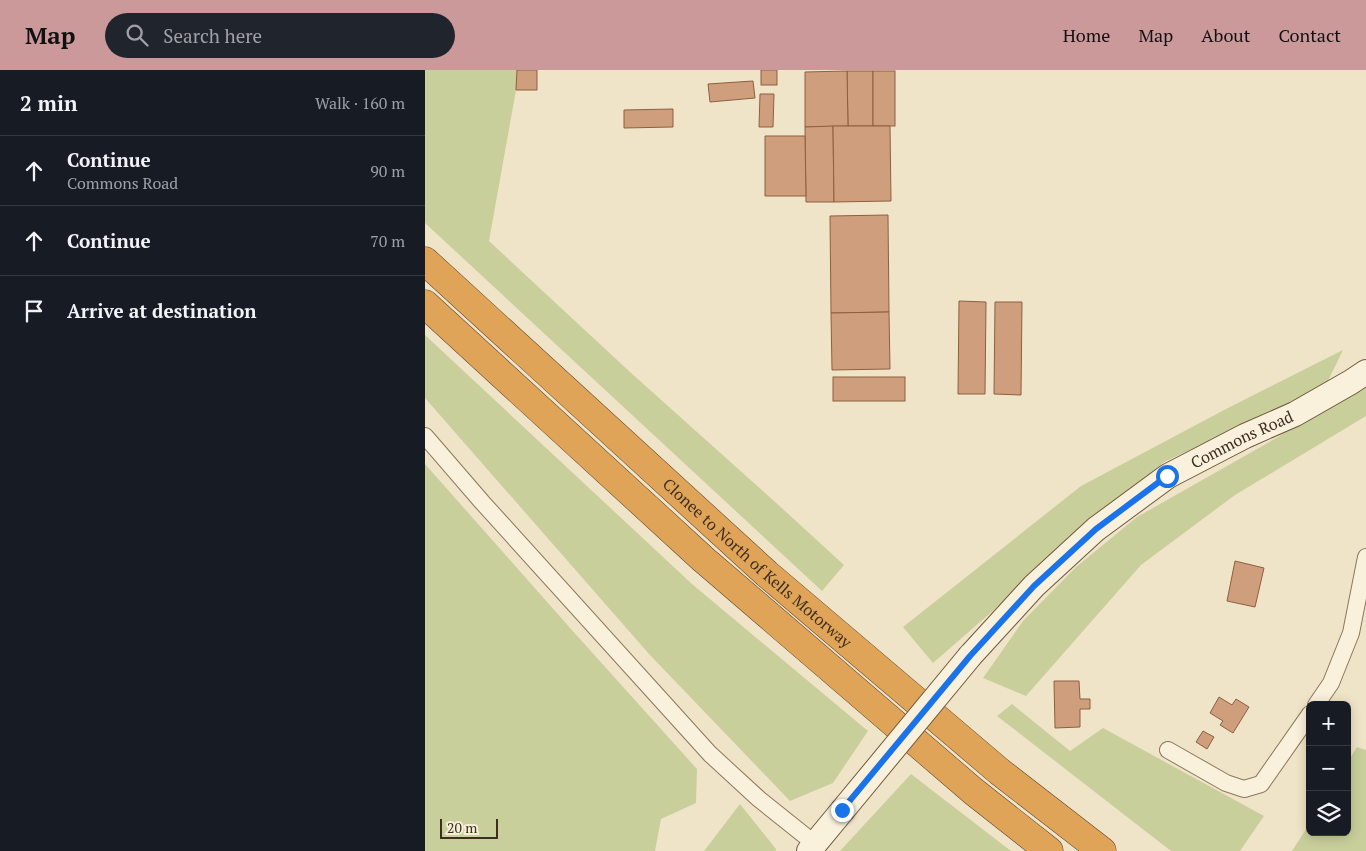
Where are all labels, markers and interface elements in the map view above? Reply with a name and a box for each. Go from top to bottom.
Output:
search box [105,13,455,58]
text: Map [25,19,75,51]
icon: search [123,21,151,49]
text: Search here [163,23,262,48]
text: Home [1063,23,1110,47]
text: Map [1138,23,1173,47]
text: About [1201,23,1250,47]
text: Contact [1278,23,1341,47]
text: 2 min [20,89,77,117]
text: Walk · 160 m [315,92,405,114]
text: Continue [67,147,151,172]
icon: ahead [20,157,48,185]
text: 90 m [370,160,405,182]
text: Commons Road [67,172,178,194]
icon: ahead [20,227,48,255]
text: Continue [67,228,151,253]
text: 70 m [370,230,405,252]
icon: arrive [20,297,48,325]
text: Arrive at destination [67,298,256,323]
street label: Commons Road [1187,405,1297,473]
route start [1156,465,1179,488]
street label: Clonee to North of Kells Motorway [658,473,857,653]
map controls [1306,701,1351,836]
button: + [1306,701,1351,746]
button: − [1306,746,1351,791]
button: layers [1306,791,1351,836]
route end [831,799,854,822]
scale bar [440,816,497,839]
text: 20 m [447,818,477,837]

